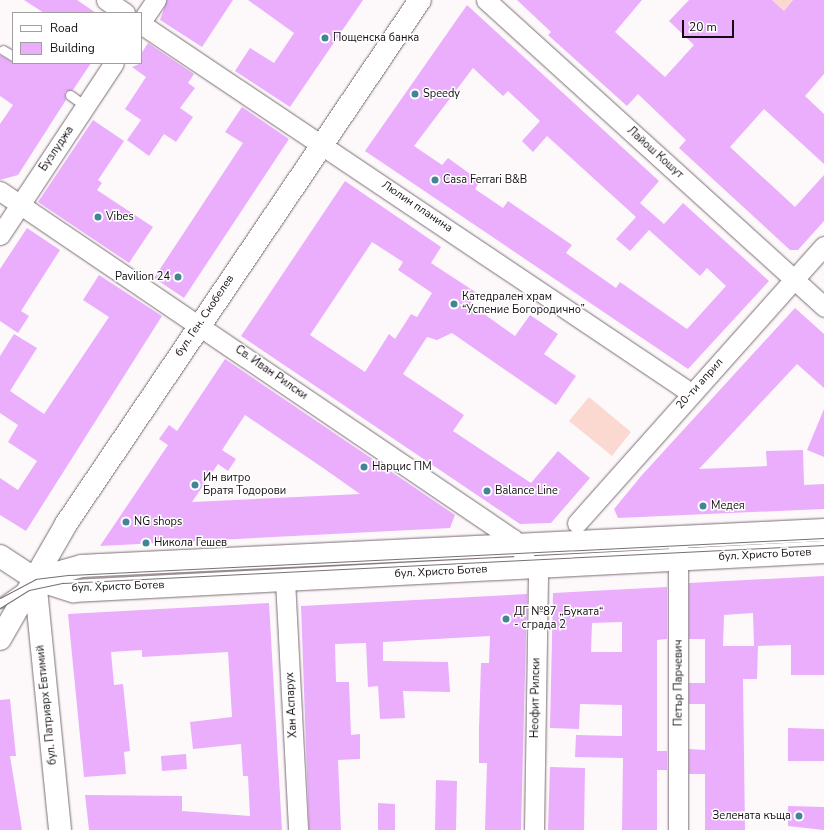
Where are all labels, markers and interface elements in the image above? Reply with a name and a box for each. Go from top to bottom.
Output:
legend [12,12,142,64]
scale bar [684,12,736,38]
text: 20 m [689,19,717,35]
text: Road [50,20,78,36]
place label: Пощенска банка [333,31,419,45]
marker: Пощенска банка [320,33,330,43]
text: Building [50,40,95,56]
place label: Speedy [423,87,460,101]
marker: Speedy [410,89,420,99]
street label: Бузлуджа [37,124,77,174]
street label: Лайош Кошут [624,124,686,182]
place label: Casa Ferrari B&B [443,173,527,187]
marker: Casa Ferrari B&B [430,175,440,185]
street label: Люлин планина [379,178,455,236]
place label: Vibes [106,210,134,224]
marker: Vibes [93,212,103,222]
place label: Pavilion 24 [115,270,170,284]
marker: Pavilion 24 [173,272,183,282]
street label: бул. Ген. Скобелев [173,273,237,359]
place label: Катедрален храм “Успение Богородично” [462,291,585,317]
marker: Катедрален храм “Успение Богородично” [449,299,459,309]
street label: Св. Иван Рилски [232,343,310,403]
street label: 20-ти април [674,356,726,412]
place label: Нарцис ПМ [372,460,432,474]
marker: Нарцис ПМ [359,462,369,472]
place label: Ин витро Братя Тодорови [203,472,286,498]
marker: Ин витро Братя Тодорови [190,480,200,490]
place label: Balance Line [495,484,558,498]
marker: Balance Line [482,486,492,496]
place label: Медея [711,499,745,513]
marker: Медея [698,501,708,511]
place label: NG shops [134,515,182,529]
marker: NG shops [121,517,131,527]
place label: Никола Гешев [154,536,227,550]
marker: Никола Гешев [141,538,151,548]
street label: бул. Христо Ботев [718,546,812,564]
street label: бул. Христо Ботев [394,563,488,581]
street label: бул. Христо Ботев [71,579,165,595]
place label: ДГ №87 „Буката“ - сграда 2 [514,606,603,632]
marker: ДГ №87 „Буката“ - сграда 2 [501,614,511,624]
street label: Петър Парчевич [672,640,686,726]
street label: бул. Патриарх Евтимий [34,644,60,766]
street label: Неофит Рилски [529,658,543,738]
street label: Хан Аспарух [284,672,300,738]
place label: Зелената къща [712,809,791,823]
marker: Зелената къща [794,811,804,821]

